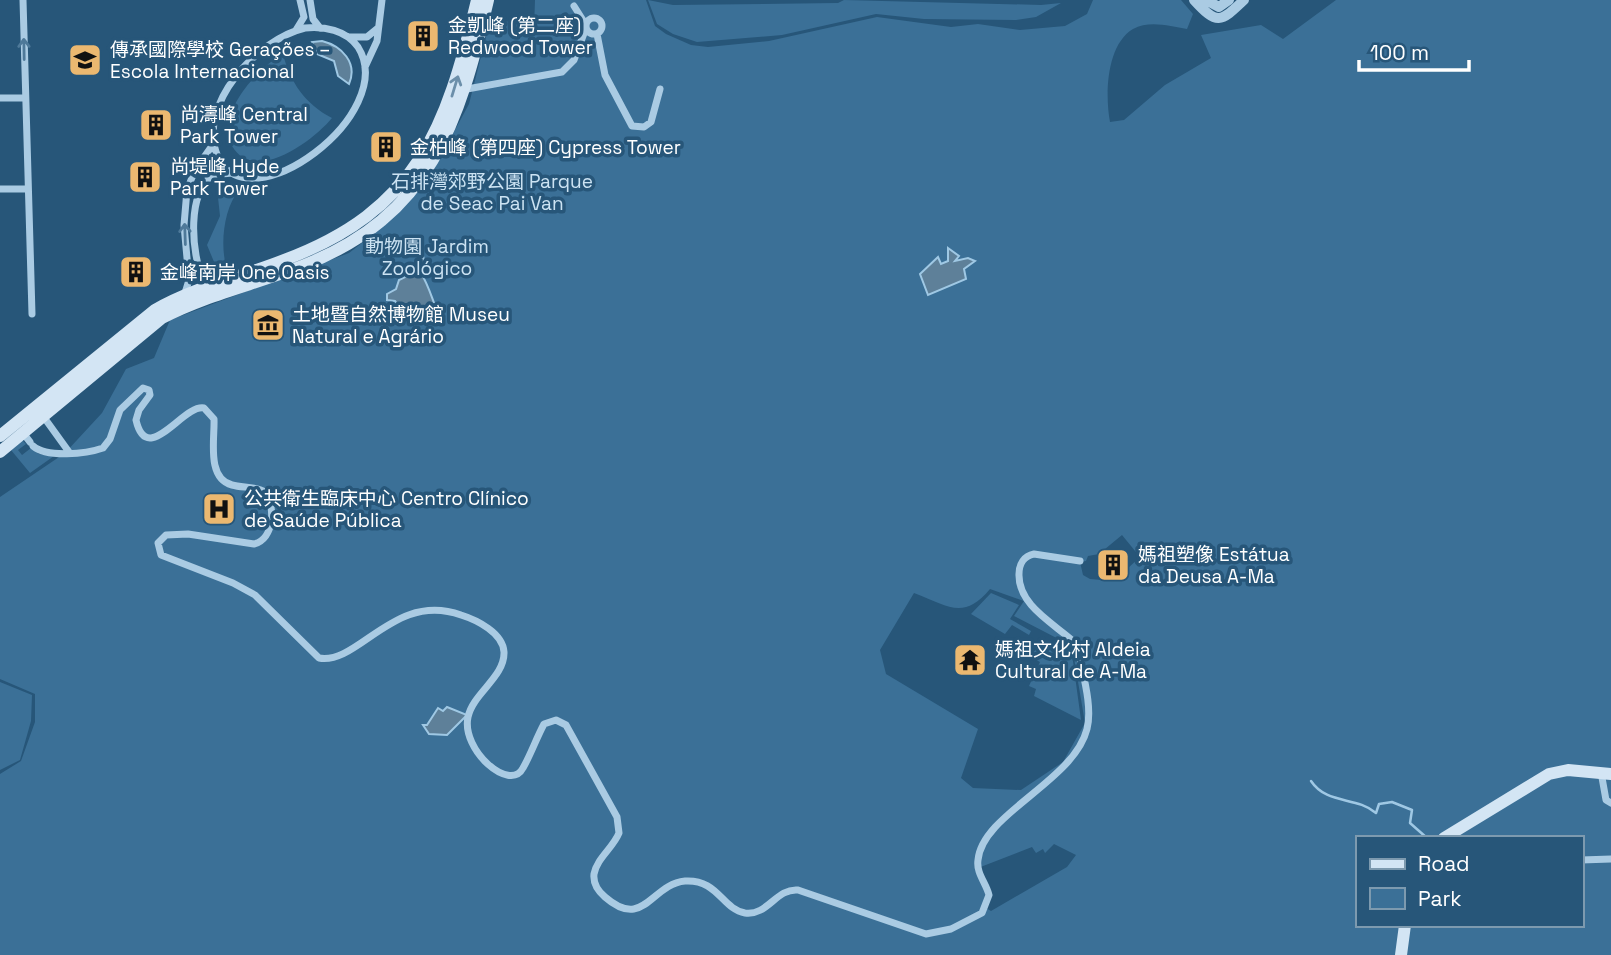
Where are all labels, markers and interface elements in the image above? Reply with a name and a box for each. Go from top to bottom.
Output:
place label: 金凱峰 (第二座) Redwood Tower [448,13,593,60]
building icon: 金凱峰 (第二座) Redwood Tower [404,17,442,55]
scale bar [1359,28,1469,72]
place label: 傳承國際學校 Gerações – Escola Internacional [110,37,330,84]
one-way arrow [17,38,31,61]
text: 100 m [1370,39,1429,66]
school or university icon: 傳承國際學校 Gerações – Escola Internacional [66,41,104,79]
one-way arrow [449,76,462,98]
place label: 尚濤峰 Central Park Tower [180,102,308,149]
building icon: 尚濤峰 Central Park Tower [137,106,175,144]
building icon: 金柏峰 (第四座) Cypress Tower [367,128,405,166]
place label: 金柏峰 (第四座) Cypress Tower [410,135,681,160]
place label: 尚堤峰 Hyde Park Tower [170,154,279,201]
building icon: 尚堤峰 Hyde Park Tower [126,158,164,196]
park label: 石排灣郊野公園 Parque de Seac Pai Van [391,169,593,216]
one-way arrow [178,223,191,246]
park label: 動物園 Jardim Zoológico [365,234,489,281]
building icon: 金峰南岸 One Oasis [117,253,155,291]
place label: 金峰南岸 One Oasis [160,260,330,285]
place label: 土地暨自然博物館 Museu Natural e Agrário [292,302,510,349]
museum icon: 土地暨自然博物館 Museu Natural e Agrário [249,306,287,344]
place label: 公共衛生臨床中心 Centro Clínico de Saúde Pública [244,486,529,533]
hospital icon: 公共衛生臨床中心 Centro Clínico de Saúde Pública [200,490,238,528]
place label: 媽祖塑像 Estátua da Deusa A-Ma [1138,542,1290,589]
building icon: 媽祖塑像 Estátua da Deusa A-Ma [1094,546,1132,584]
place label: 媽祖文化村 Aldeia Cultural de A-Ma [995,637,1151,684]
temple icon: 媽祖文化村 Aldeia Cultural de A-Ma [951,641,989,679]
legend [1356,836,1583,927]
text: Road [1418,850,1470,877]
text: Park [1418,885,1462,912]

